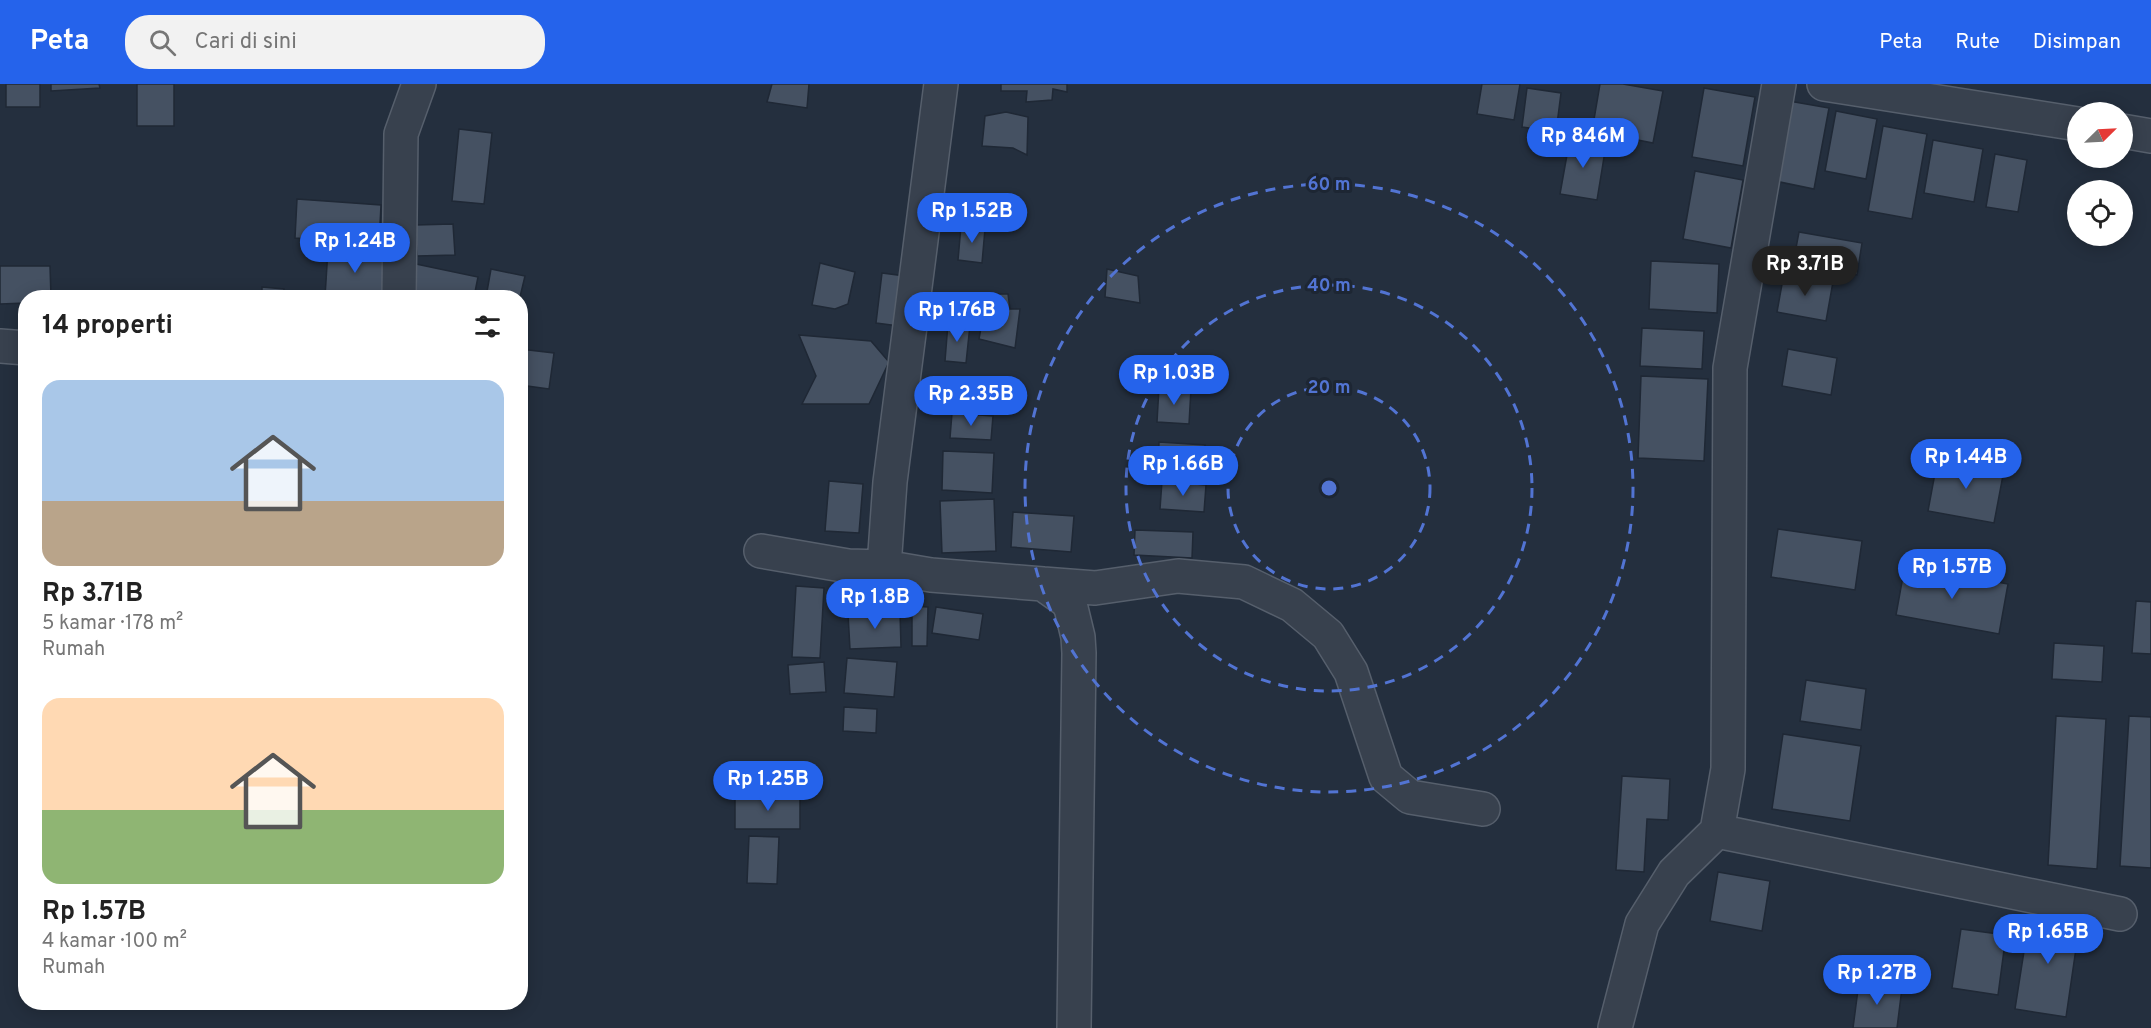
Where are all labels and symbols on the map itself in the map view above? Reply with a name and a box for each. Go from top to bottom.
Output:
north arrow [2067,102,2133,168]
pin: Rp 846M [1528,118,1638,169]
text: 60 m [1307,174,1351,197]
pin: Rp 1.52B [910,193,1034,244]
pin: Rp 1.24B [293,223,417,274]
pin: Rp 3.71B [1743,246,1867,297]
text: 40 m [1307,275,1351,298]
pin: Rp 1.76B [895,292,1019,343]
pin: Rp 1.03B [1112,355,1236,406]
pin: Rp 2.35B [909,376,1033,427]
text: 20 m [1307,377,1351,400]
pin: Rp 1.44B [1904,439,2028,490]
pin: Rp 1.66B [1121,446,1245,497]
centre of rings [1319,478,1339,498]
pin: Rp 1.57B [1890,549,2014,600]
pin: Rp 1.8B [820,579,930,630]
pin: Rp 1.25B [706,761,830,812]
pin: Rp 1.65B [1986,914,2110,965]
pin: Rp 1.27B [1815,955,1939,1006]

